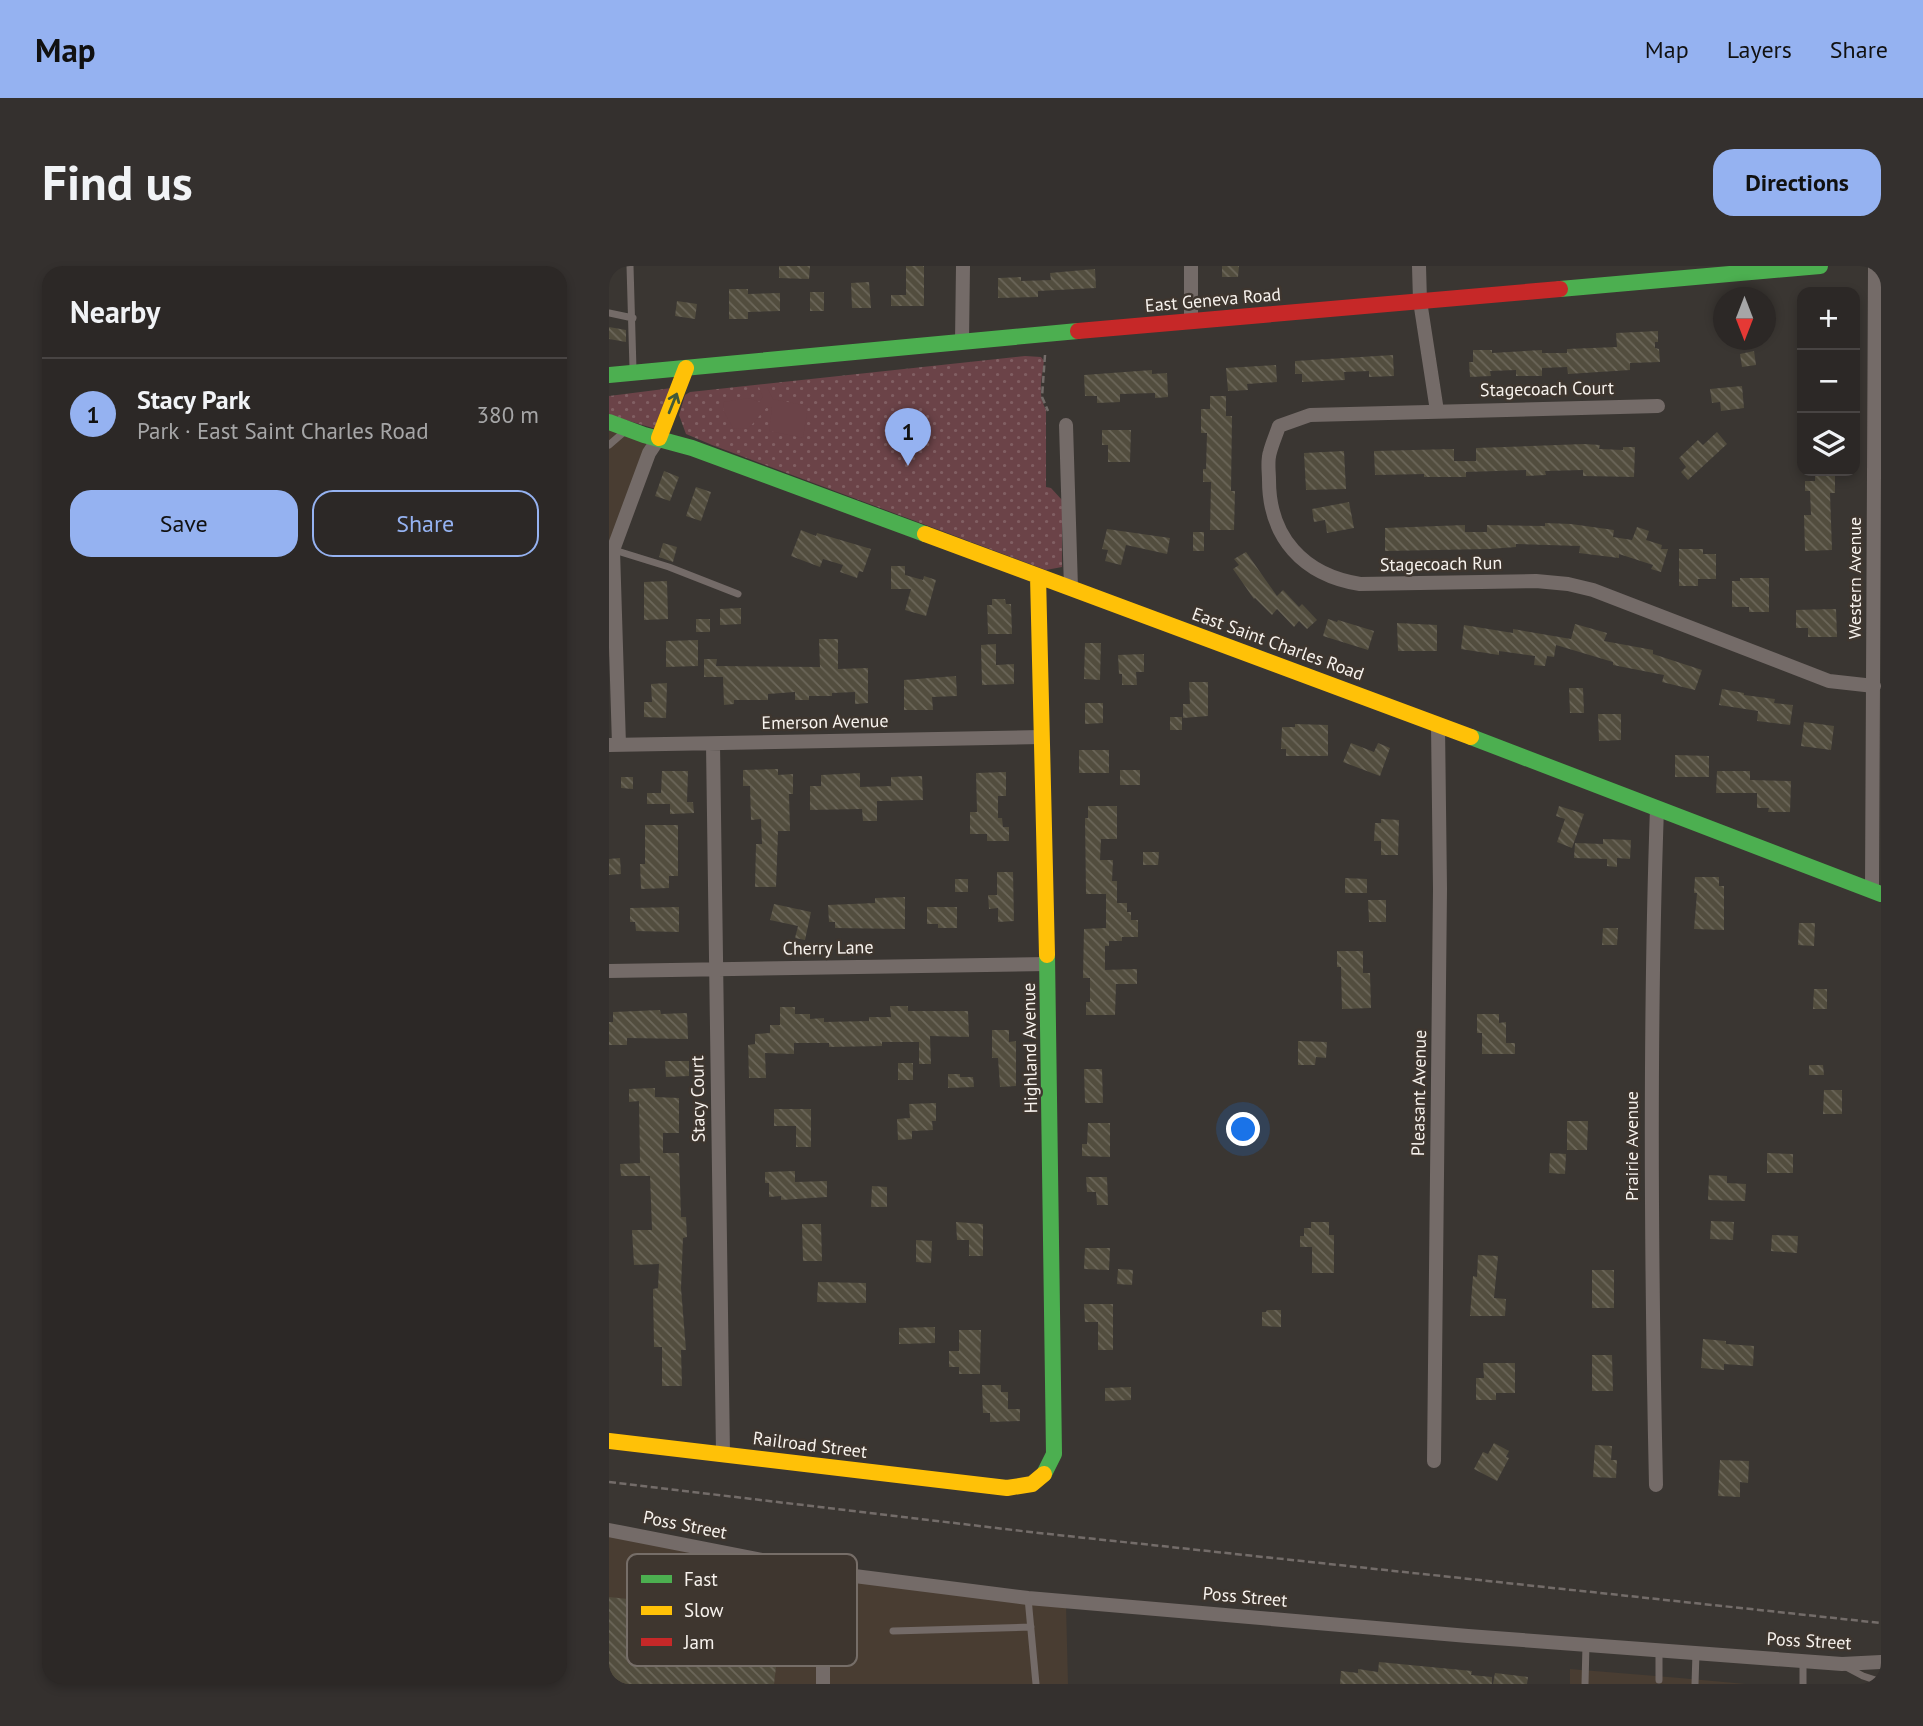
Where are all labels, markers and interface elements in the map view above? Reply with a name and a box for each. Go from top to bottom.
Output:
text: Map [35,28,96,71]
text: Map [1645,34,1689,65]
text: Layers [1727,34,1792,65]
text: Share [1830,34,1888,65]
button: Directions [1713,149,1881,216]
text: Find us [42,150,193,214]
street label: East Geneva Road [1144,282,1282,317]
north arrow [1713,287,1776,350]
map controls [1797,287,1860,476]
button: + [1797,287,1860,350]
text: Nearby [70,292,160,331]
button: − [1797,350,1860,413]
street label: Stagecoach Court [1480,376,1614,401]
text: Stacy Park [137,383,251,416]
one-way arrow [668,393,681,415]
text: 1 [86,400,100,429]
text: 380 m [477,400,539,429]
pin: 1 [885,408,931,466]
button: layers [1797,413,1860,476]
text: Park · East Saint Charles Road [137,416,429,445]
button: Save [70,490,298,557]
button: Share [312,490,539,557]
street label: Western Avenue [1843,517,1866,639]
street label: Stagecoach Run [1380,551,1502,576]
street label: East Saint Charles Road [1189,602,1367,685]
street label: Emerson Avenue [761,709,889,734]
street label: Cherry Lane [782,935,874,960]
street label: Highland Avenue [1017,983,1042,1113]
street label: Pleasant Avenue [1406,1030,1431,1156]
street label: Stacy Court [685,1055,710,1143]
street label: Prairie Avenue [1620,1091,1643,1201]
your location [1226,1112,1260,1146]
street label: Railroad Street [752,1426,868,1463]
street label: Poss Street [641,1505,729,1544]
legend [627,1554,857,1666]
text: Fast [684,1567,718,1591]
street label: Poss Street [1202,1581,1288,1612]
text: Slow [684,1598,724,1622]
street label: Poss Street [1766,1627,1852,1654]
text: Jam [683,1630,714,1654]

